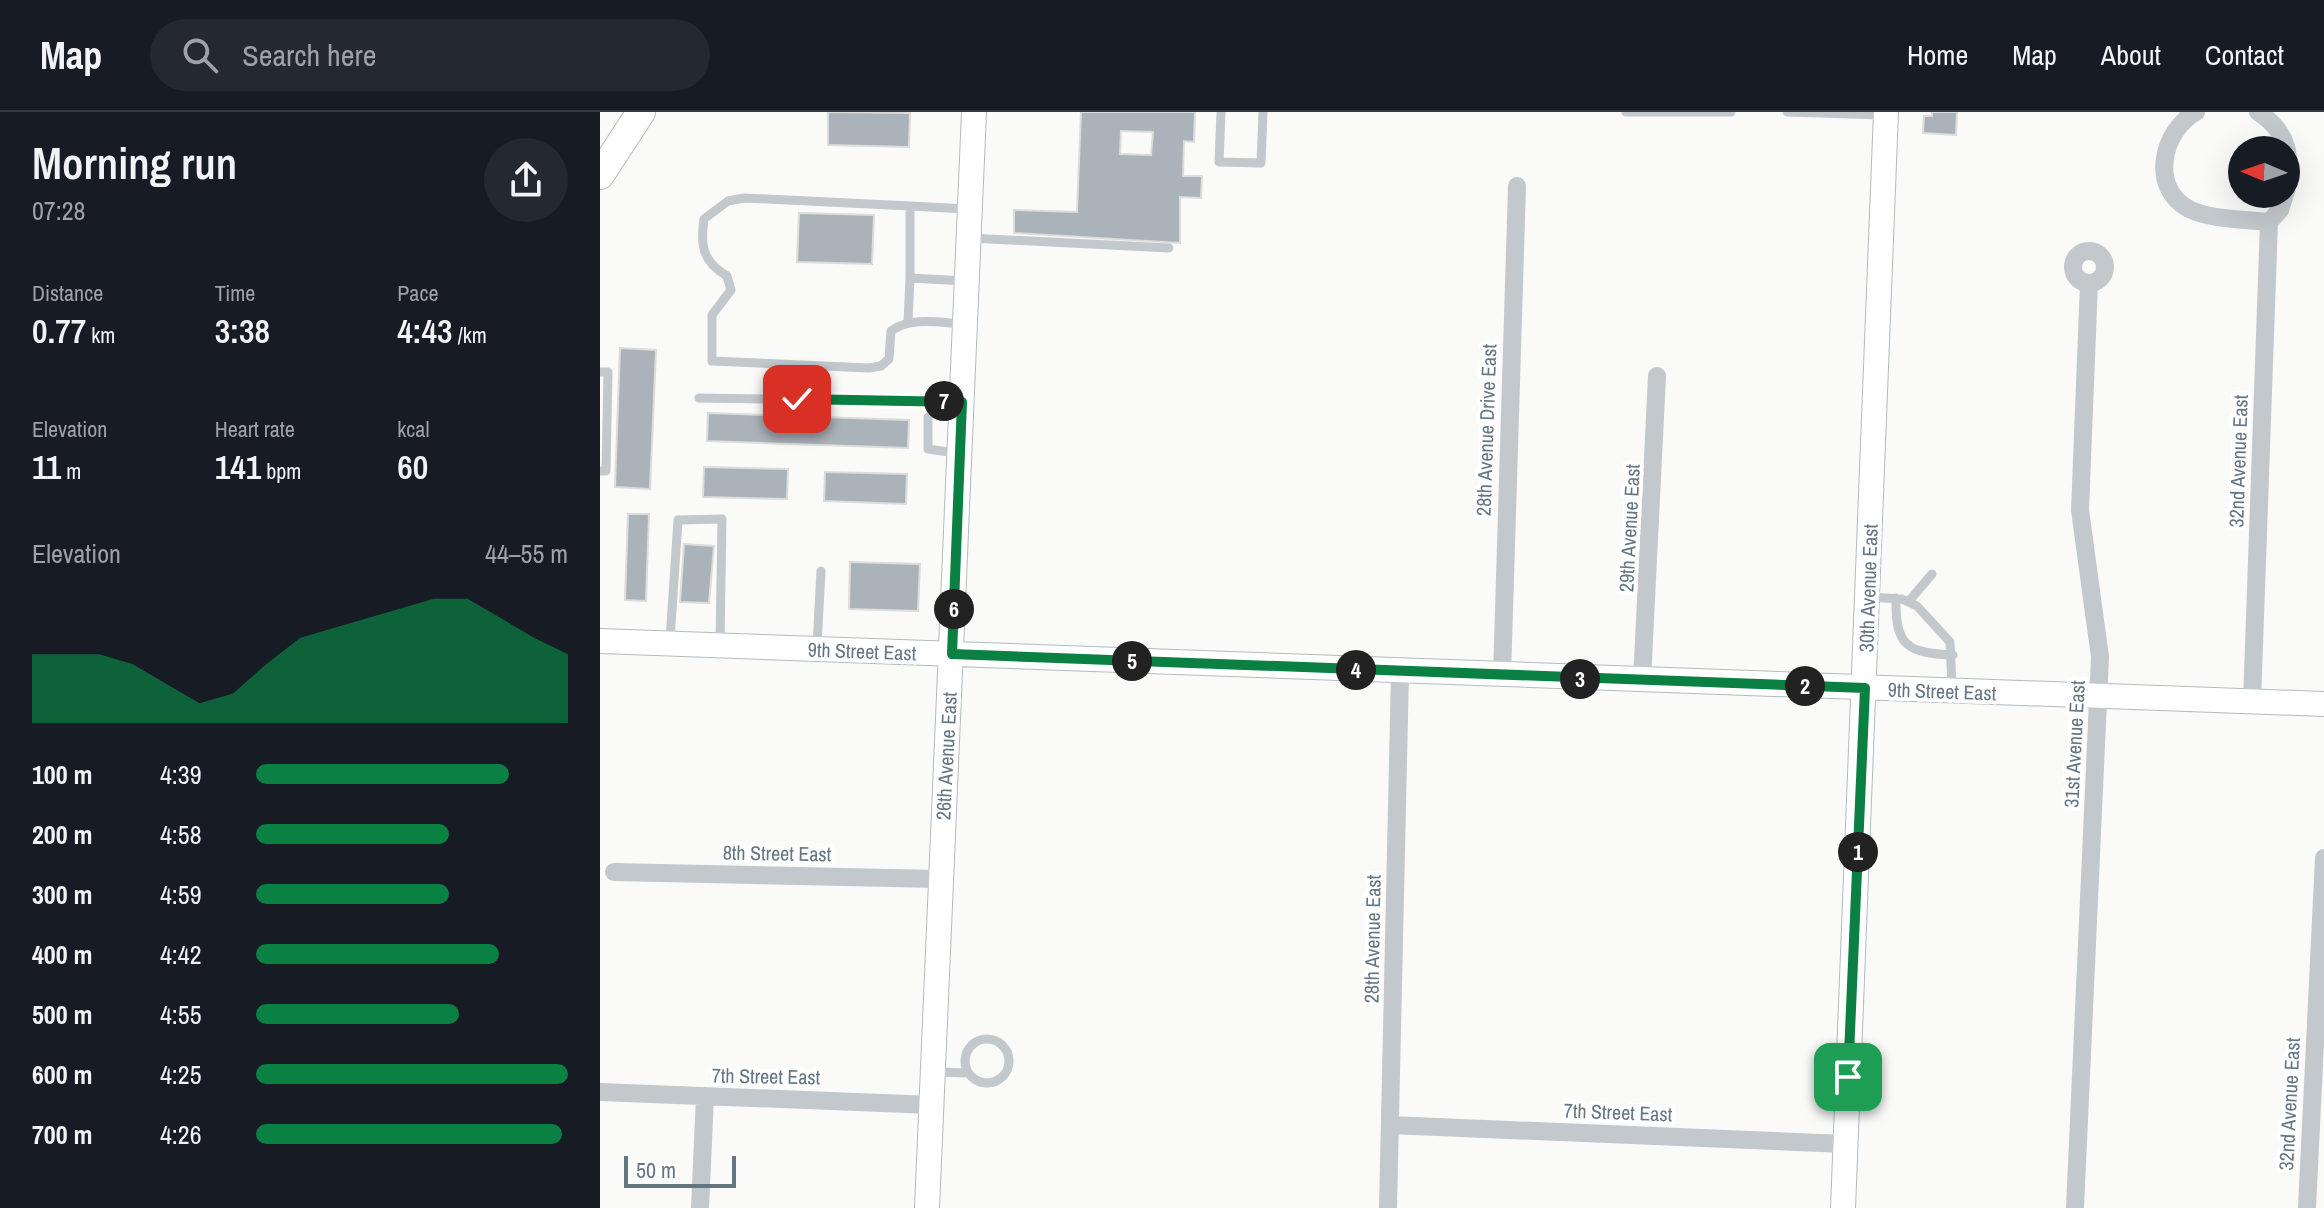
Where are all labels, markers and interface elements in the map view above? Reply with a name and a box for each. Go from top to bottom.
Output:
search box [150,19,710,91]
text: Map [40,30,102,81]
icon: search [178,33,222,77]
text: Search here [242,35,376,75]
text: Home [1907,36,1968,74]
text: Map [2012,36,2057,74]
text: About [2101,36,2161,74]
text: Contact [2205,36,2284,74]
text: Morning run [32,133,237,193]
north arrow [2228,136,2300,208]
map controls [2228,136,2300,208]
button: share [484,138,568,222]
text: 07:28 [32,193,85,228]
text: Distance [32,278,103,308]
text: Time [215,278,255,308]
text: Pace [397,278,438,308]
text: 0.77 [32,308,86,354]
text: 3:38 [215,308,270,354]
text: 4:43 [397,308,453,354]
text: km [86,320,115,350]
text: /km [453,320,487,350]
street label: 28th Avenue Drive East [1470,343,1503,516]
pin [763,365,831,433]
icon: check [775,377,819,421]
pin: 7 [924,381,964,421]
text: 7 [939,386,949,416]
street label: 32nd Avenue East [2222,394,2254,528]
text: Elevation [32,414,107,444]
text: Heart rate [215,414,295,444]
text: kcal [397,414,429,444]
text: 11 [32,444,61,490]
text: 141 [215,444,261,490]
text: 60 [397,444,428,490]
text: m [61,456,81,486]
text: bpm [261,456,301,486]
street label: 29th Avenue East [1612,463,1646,593]
street label: 30th Avenue East [1852,523,1884,653]
text: Elevation [32,536,121,571]
text: 44–55 m [485,536,568,571]
pin: 6 [934,589,974,629]
text: 6 [949,594,959,624]
street label: 9th Street East [807,636,917,666]
pin: 5 [1112,641,1152,681]
text: 5 [1127,646,1137,676]
pin: 4 [1336,650,1376,690]
text: 4 [1351,655,1361,685]
pin: 3 [1560,659,1600,699]
text: 3 [1575,664,1585,694]
pin: 2 [1785,666,1825,706]
text: 2 [1800,671,1810,701]
street label: 9th Street East [1887,676,1997,706]
street label: 31st Avenue East [2057,679,2091,808]
street label: 26th Avenue East [929,691,963,821]
text: 100 m [32,757,92,792]
text: 4:39 [160,757,202,792]
text: 200 m [32,817,92,852]
text: 4:58 [160,817,202,852]
pin: 1 [1838,832,1878,872]
text: 1 [1853,837,1863,867]
street label: 8th Street East [723,839,832,867]
street label: 28th Avenue East [1357,874,1387,1003]
text: 300 m [32,877,92,912]
text: 4:59 [160,877,202,912]
text: 400 m [32,937,92,972]
text: 4:42 [160,937,202,972]
text: 500 m [32,997,92,1032]
text: 4:55 [160,997,202,1032]
street label: 32nd Avenue East [2272,1037,2306,1171]
pin [1814,1043,1882,1111]
icon: arrive [1826,1055,1870,1099]
text: 600 m [32,1057,92,1092]
text: 4:25 [160,1057,202,1092]
street label: 7th Street East [712,1062,821,1090]
street label: 7th Street East [1563,1097,1673,1127]
text: 700 m [32,1117,92,1152]
text: 4:26 [160,1117,202,1152]
scale bar [624,1152,736,1188]
text: 50 m [636,1155,676,1185]

